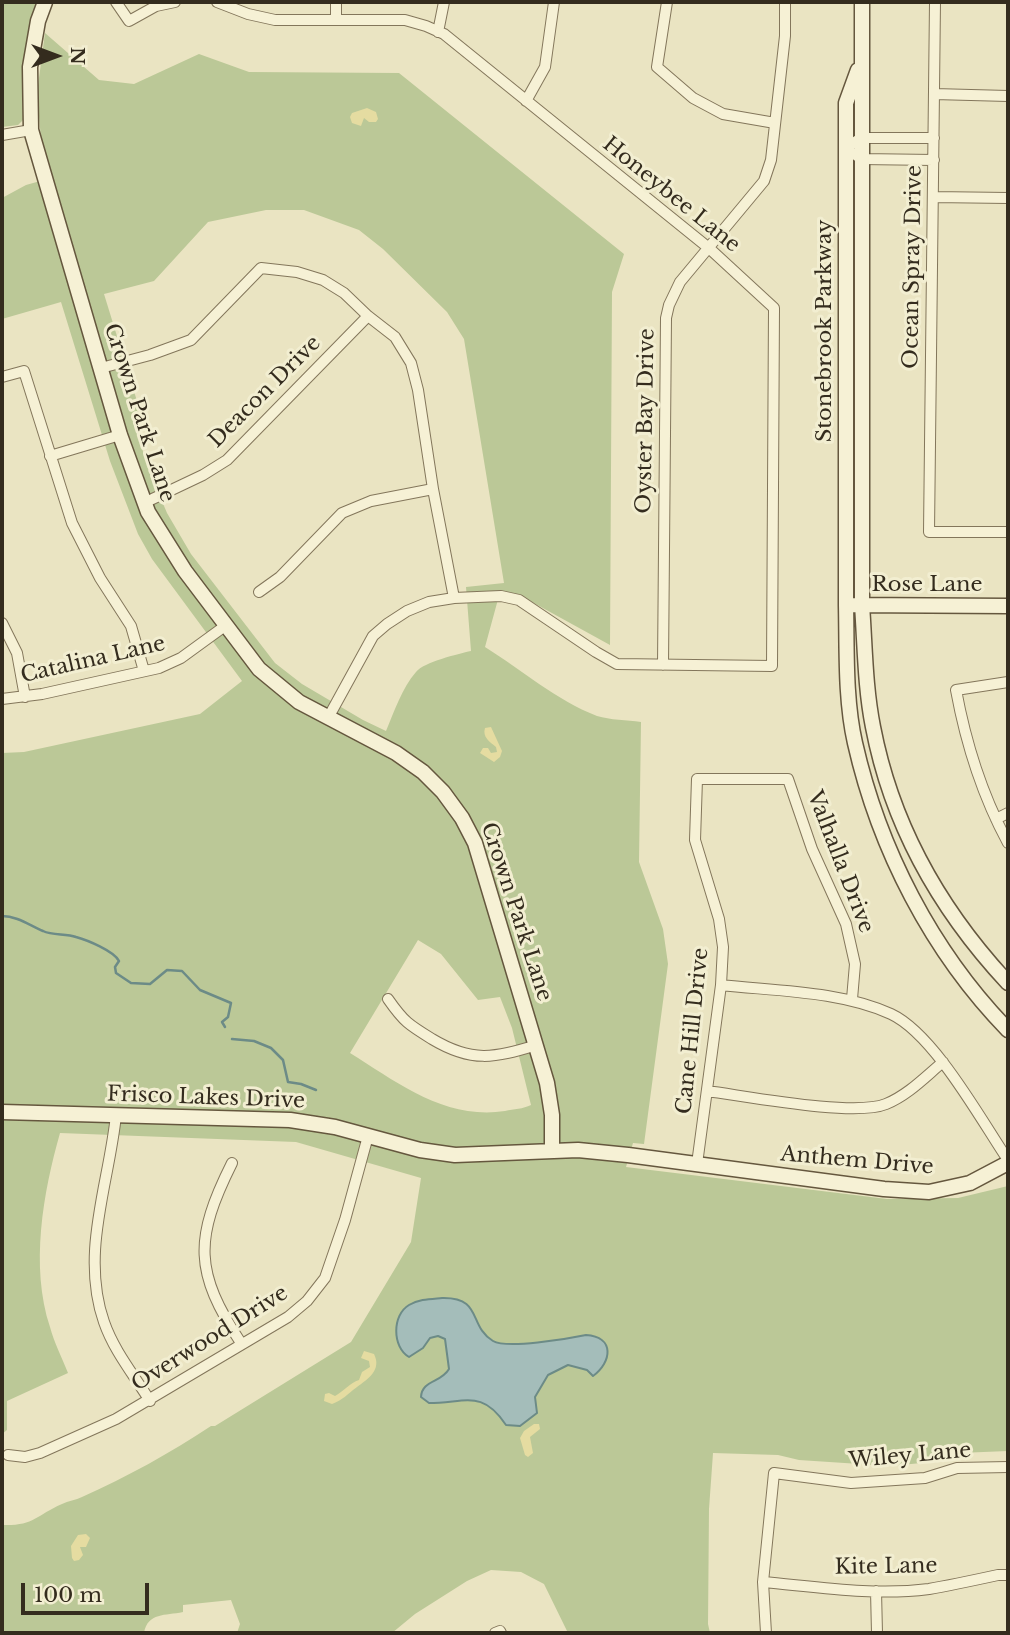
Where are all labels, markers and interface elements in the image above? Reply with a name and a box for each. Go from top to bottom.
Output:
north arrow [21,21,91,91]
text: N [66,47,89,65]
street label: Honeybee Lane [597,132,745,258]
street label: Ocean Spray Drive [899,165,927,369]
street label: Stonebrook Parkway [812,220,838,442]
street label: Crown Park Lane [98,320,180,506]
street label: Oyster Bay Drive [632,328,660,514]
street label: Deacon Drive [204,331,326,453]
street label: Rose Lane [871,572,983,598]
street label: Catalina Lane [18,631,168,689]
street label: Valhalla Drive [801,787,879,937]
street label: Crown Park Lane [475,819,557,1005]
street label: Cane Hill Drive [672,946,714,1116]
street label: Frisco Lakes Drive [106,1082,306,1114]
street label: Anthem Drive [779,1142,935,1180]
street label: Overwood Drive [127,1281,293,1397]
street label: Wiley Lane [848,1438,972,1474]
street label: Kite Lane [834,1554,938,1580]
scale bar [24,1568,152,1612]
text: 100 m [34,1582,102,1608]

